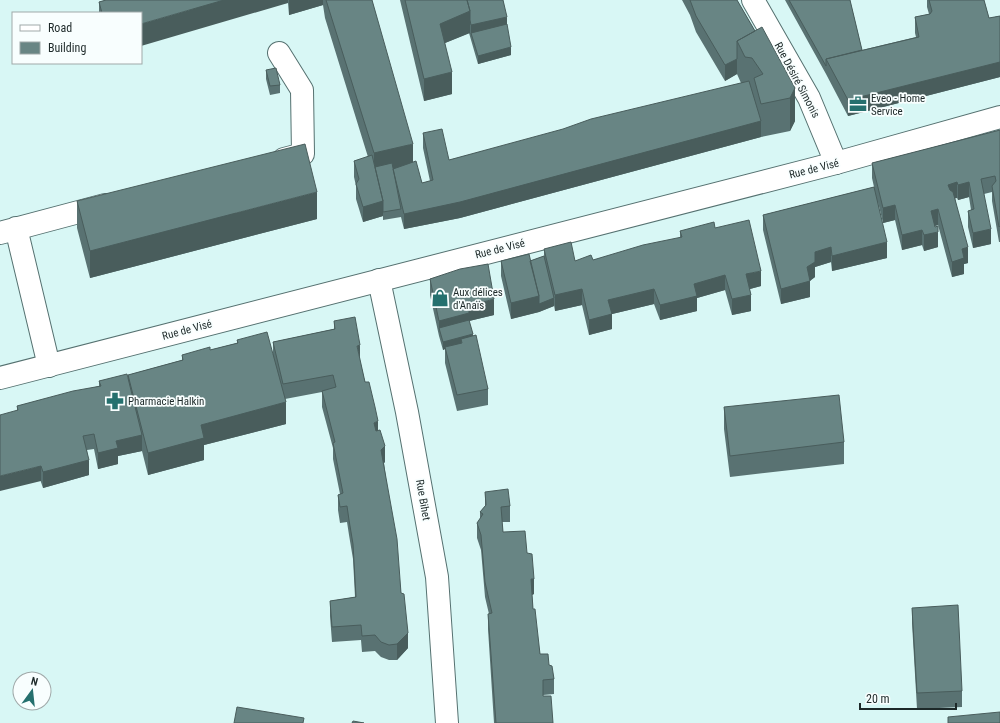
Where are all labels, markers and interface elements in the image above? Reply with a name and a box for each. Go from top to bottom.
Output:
legend [12,12,142,64]
text: Road [48,21,72,35]
street label: Rue Désiré Simonis [772,40,822,120]
text: Building [48,41,86,55]
place label: Eveo - Home Service [871,92,925,118]
office icon: Eveo - Home Service [848,94,868,114]
street label: Rue de Visé [788,157,840,181]
street label: Rue de Visé [474,237,526,261]
place label: Aux délices d'Anaïs [453,286,503,312]
shop icon: Aux délices d'Anaïs [430,288,450,308]
street label: Rue de Visé [161,317,213,343]
pharmacy icon: Pharmacie Halkin [105,391,125,411]
place label: Pharmacie Halkin [128,395,204,408]
street label: Rue Bihet [413,479,433,521]
north arrow [12,671,52,711]
text: N [30,675,40,689]
scale bar [860,685,956,711]
text: 20 m [866,692,890,706]

